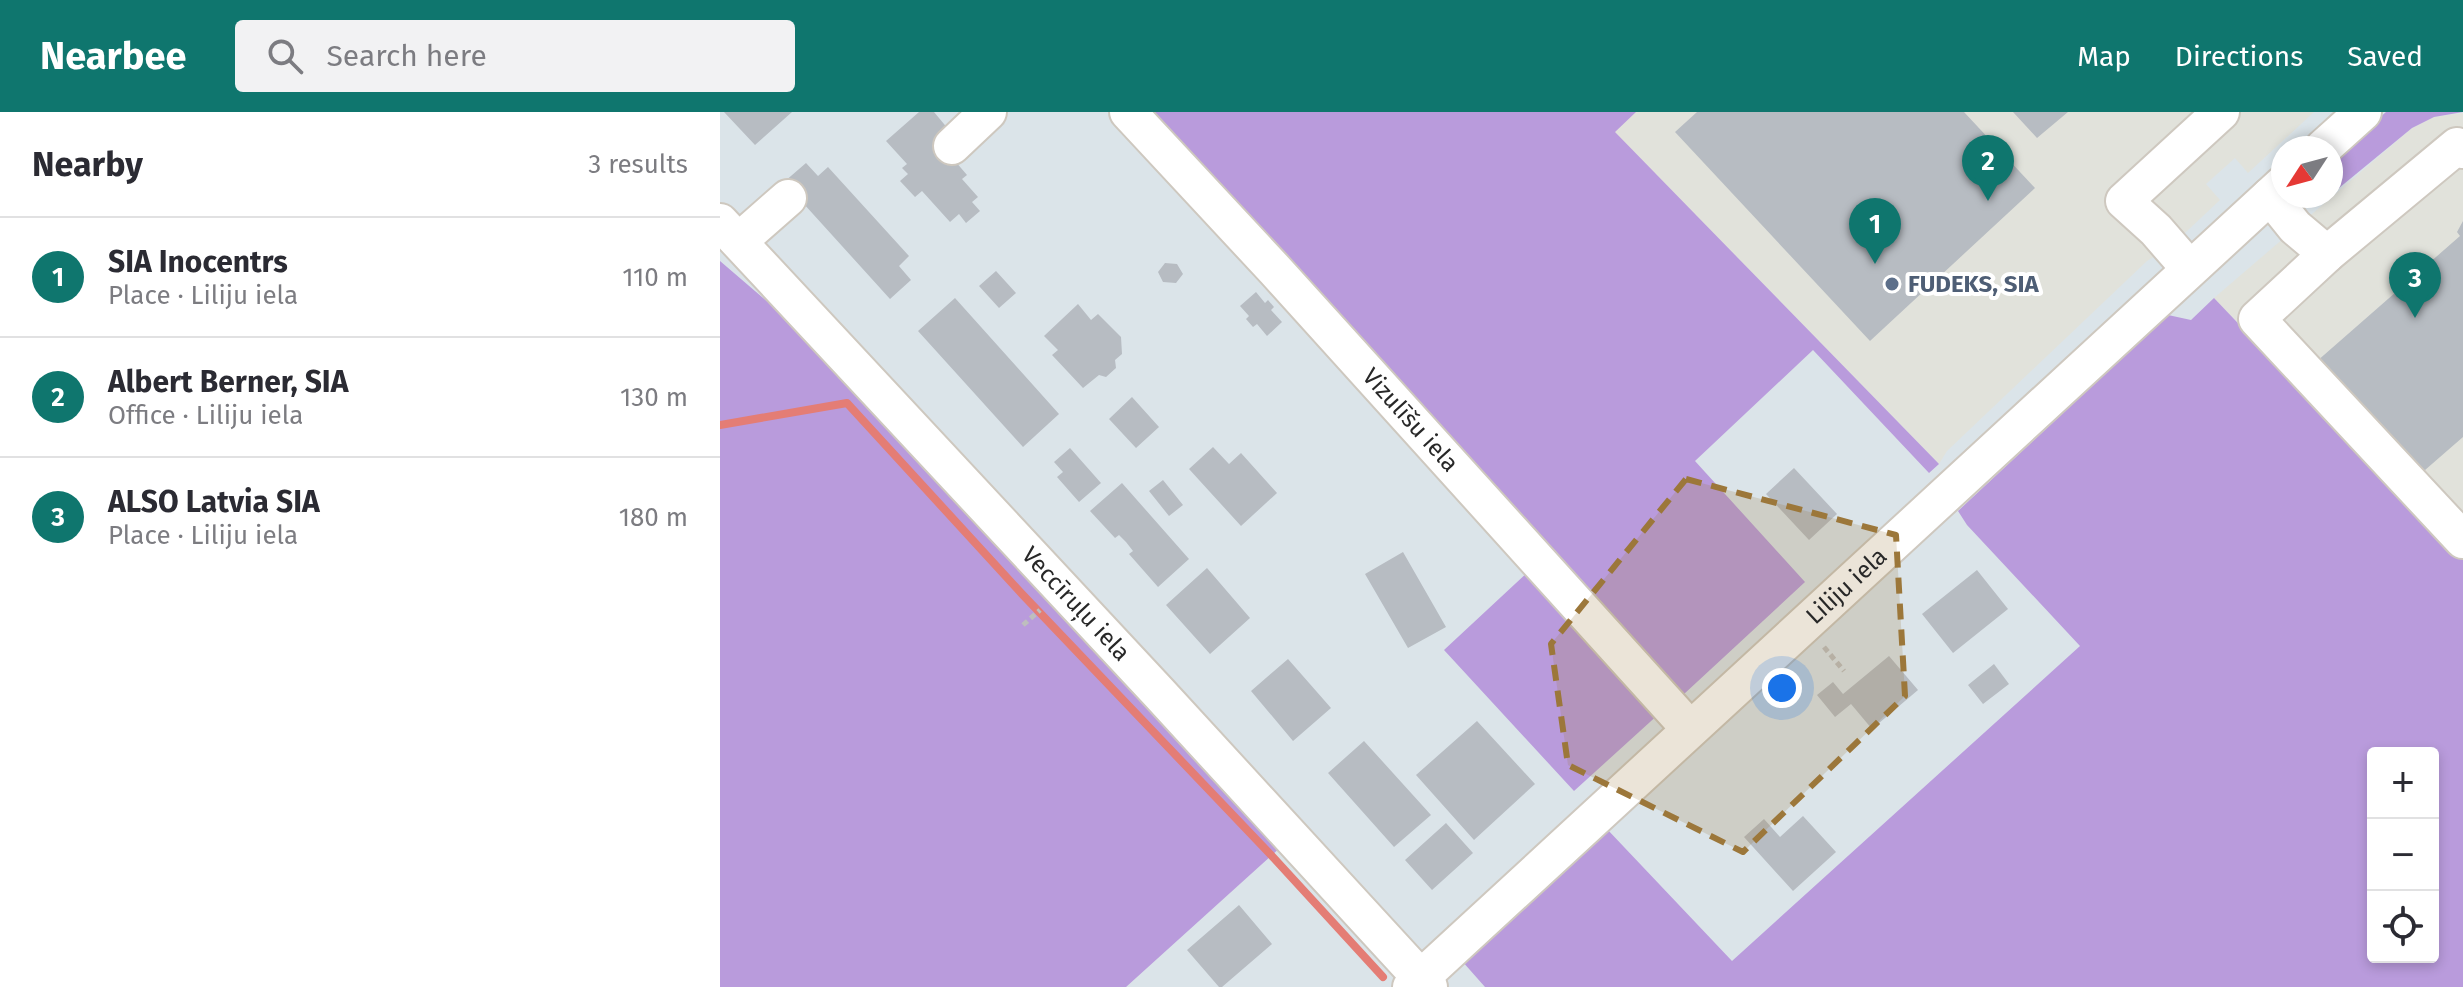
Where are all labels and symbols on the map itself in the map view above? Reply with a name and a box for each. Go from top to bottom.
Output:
pin: 2 [1962,135,2014,201]
north arrow [2271,136,2343,208]
pin: 1 [1849,198,1901,264]
pin: 3 [2389,252,2441,318]
place label: FUDEKS, SIA [1908,270,2039,298]
marker: FUDEKS, SIA [1883,275,1901,293]
street label: Vizulīšu iela [1357,363,1464,477]
street label: Veccīruļu iela [1016,541,1136,667]
street label: Liliju iela [1800,542,1893,630]
your location [1762,668,1802,708]

